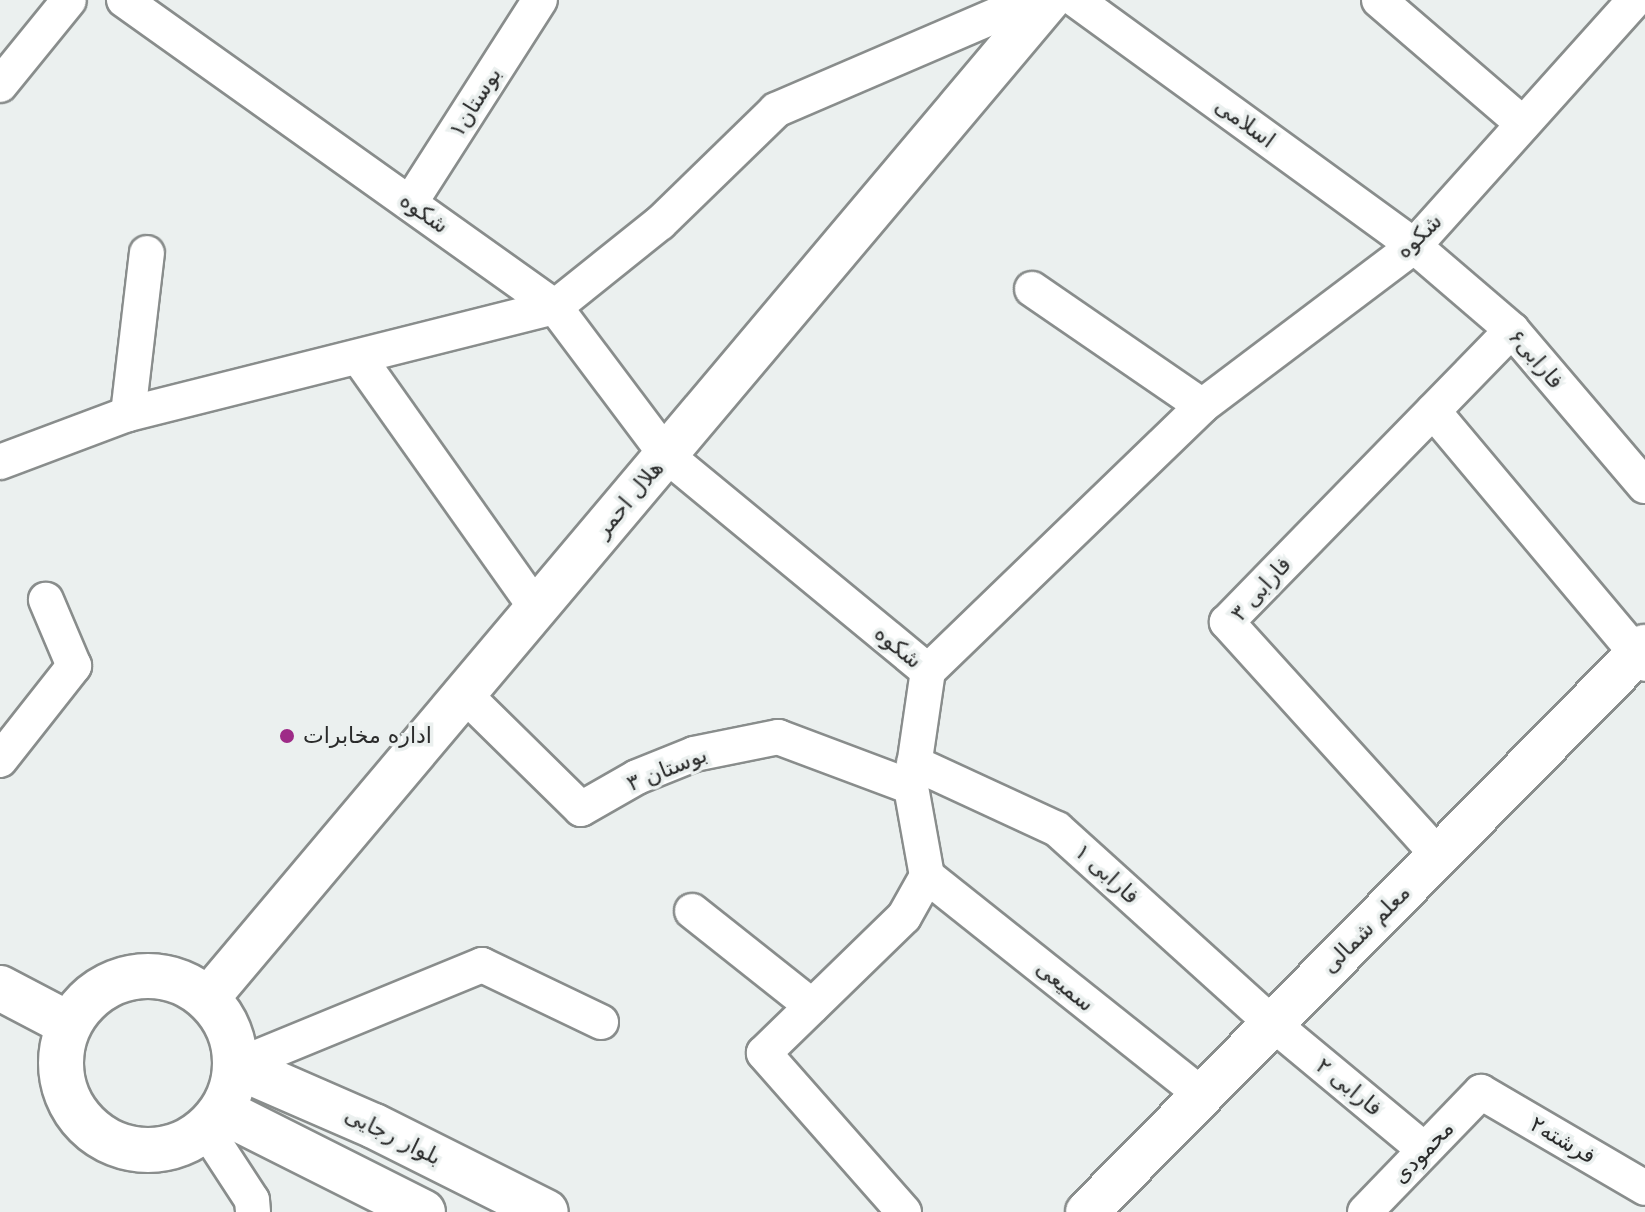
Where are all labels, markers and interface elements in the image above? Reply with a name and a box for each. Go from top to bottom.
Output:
street label: بوستان۱ [443,62,507,142]
street label: اسلامی [1210,92,1280,154]
street label: شکوه [395,187,453,239]
street label: شکوه [1391,208,1447,264]
street label: فارابی۶ [1503,324,1569,394]
street label: هلال احمر [589,455,669,543]
street label: فارابی ۳ [1225,551,1297,627]
street label: شکوه [869,620,927,674]
place label: اداره مخابرات [303,723,432,749]
marker: اداره مخابرات [278,727,296,745]
street label: بوستان ٣ [623,741,711,797]
street label: فارابی ۱ [1069,838,1145,910]
street label: معلم شمالی [1316,879,1416,979]
street label: سمیعی [1031,955,1099,1017]
street label: فارابی ۲ [1311,1052,1387,1122]
street label: بلوار رجایی [341,1101,445,1171]
street label: فرشته۲ [1526,1111,1600,1169]
street label: محمودی [1387,1115,1459,1189]

